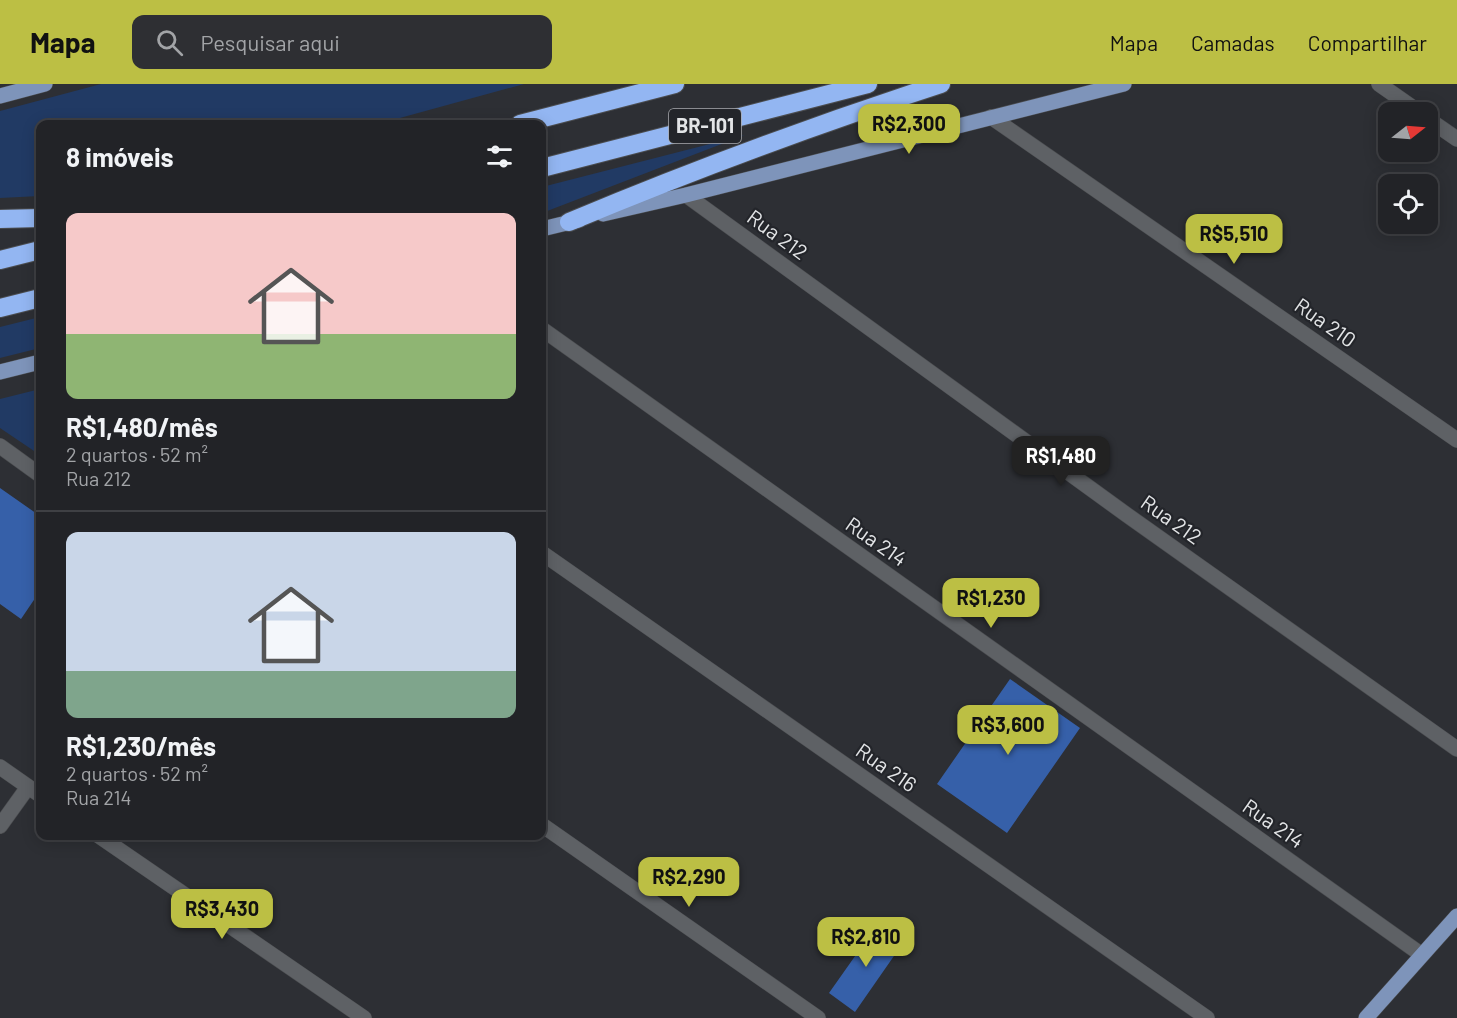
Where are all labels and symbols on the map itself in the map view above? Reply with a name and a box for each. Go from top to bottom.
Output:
north arrow [1378,102,1438,162]
pin: R$2,300 [854,104,964,155]
road number: BR-101 [669,109,741,143]
street label: Rua 212 [743,204,813,264]
pin: R$5,510 [1179,214,1289,265]
street label: Rua 210 [1290,292,1361,352]
pin: R$1,480 [1006,436,1116,487]
street label: Rua 212 [1137,489,1207,549]
street label: Rua 214 [841,511,912,571]
pin: R$1,230 [936,578,1046,629]
pin: R$3,600 [953,705,1063,756]
street label: Rua 216 [852,737,922,797]
street label: Rua 214 [1238,793,1309,853]
pin: R$2,290 [634,857,744,908]
pin: R$3,430 [167,889,277,940]
pin: R$2,810 [811,917,921,968]

